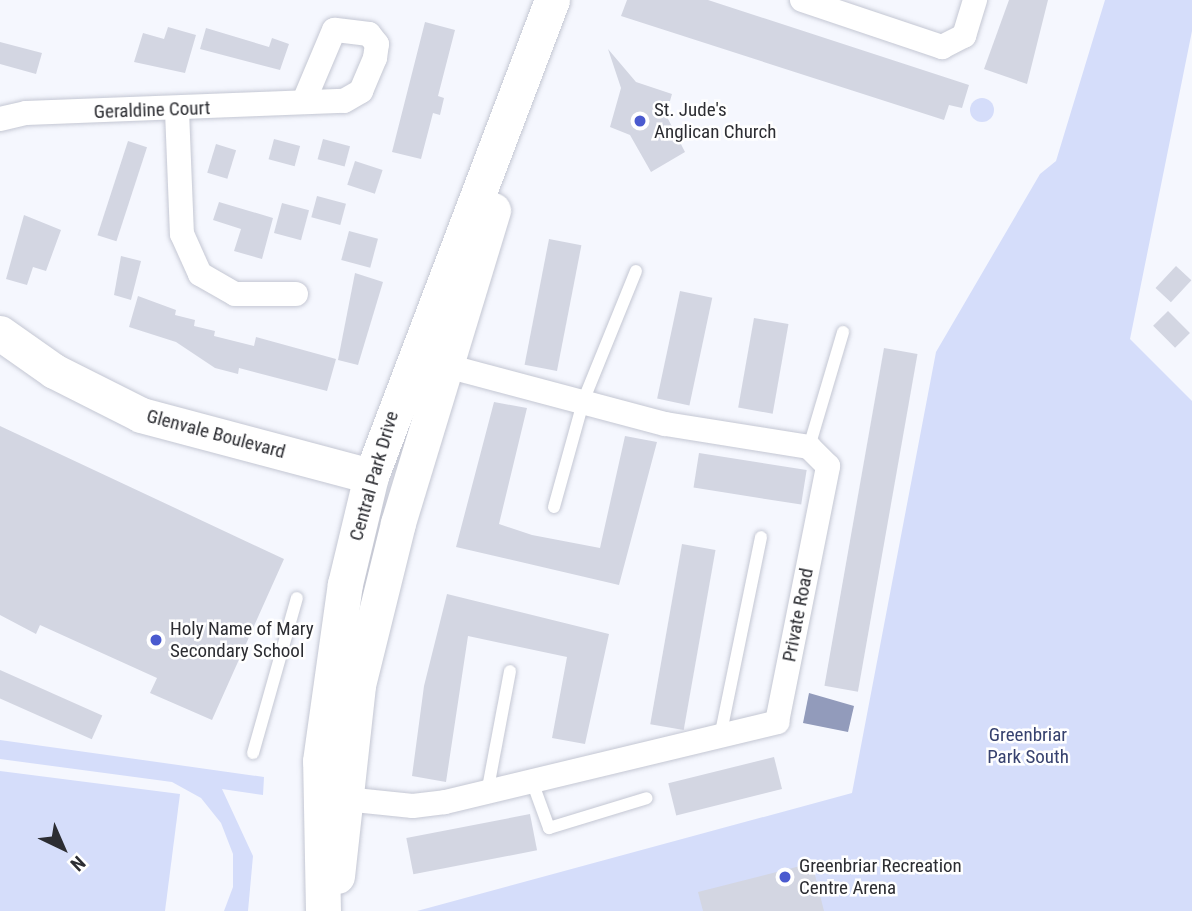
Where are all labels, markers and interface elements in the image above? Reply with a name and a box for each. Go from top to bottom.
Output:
street label: Geraldine Court [93,97,211,123]
place label: St. Jude's Anglican Church [654,99,776,143]
marker: St. Jude's Anglican Church [632,113,648,129]
street label: Glenvale Boulevard [144,405,288,463]
street label: Central Park Drive [345,409,403,543]
street label: Private Road [778,566,818,664]
place label: Holy Name of Mary Secondary School [170,618,314,662]
marker: Holy Name of Mary Secondary School [148,632,164,648]
park label: Greenbriar Park South [987,724,1069,768]
north arrow [28,813,98,883]
text: N [66,851,90,876]
place label: Greenbriar Recreation Centre Arena [799,855,962,899]
marker: Greenbriar Recreation Centre Arena [777,869,793,885]

